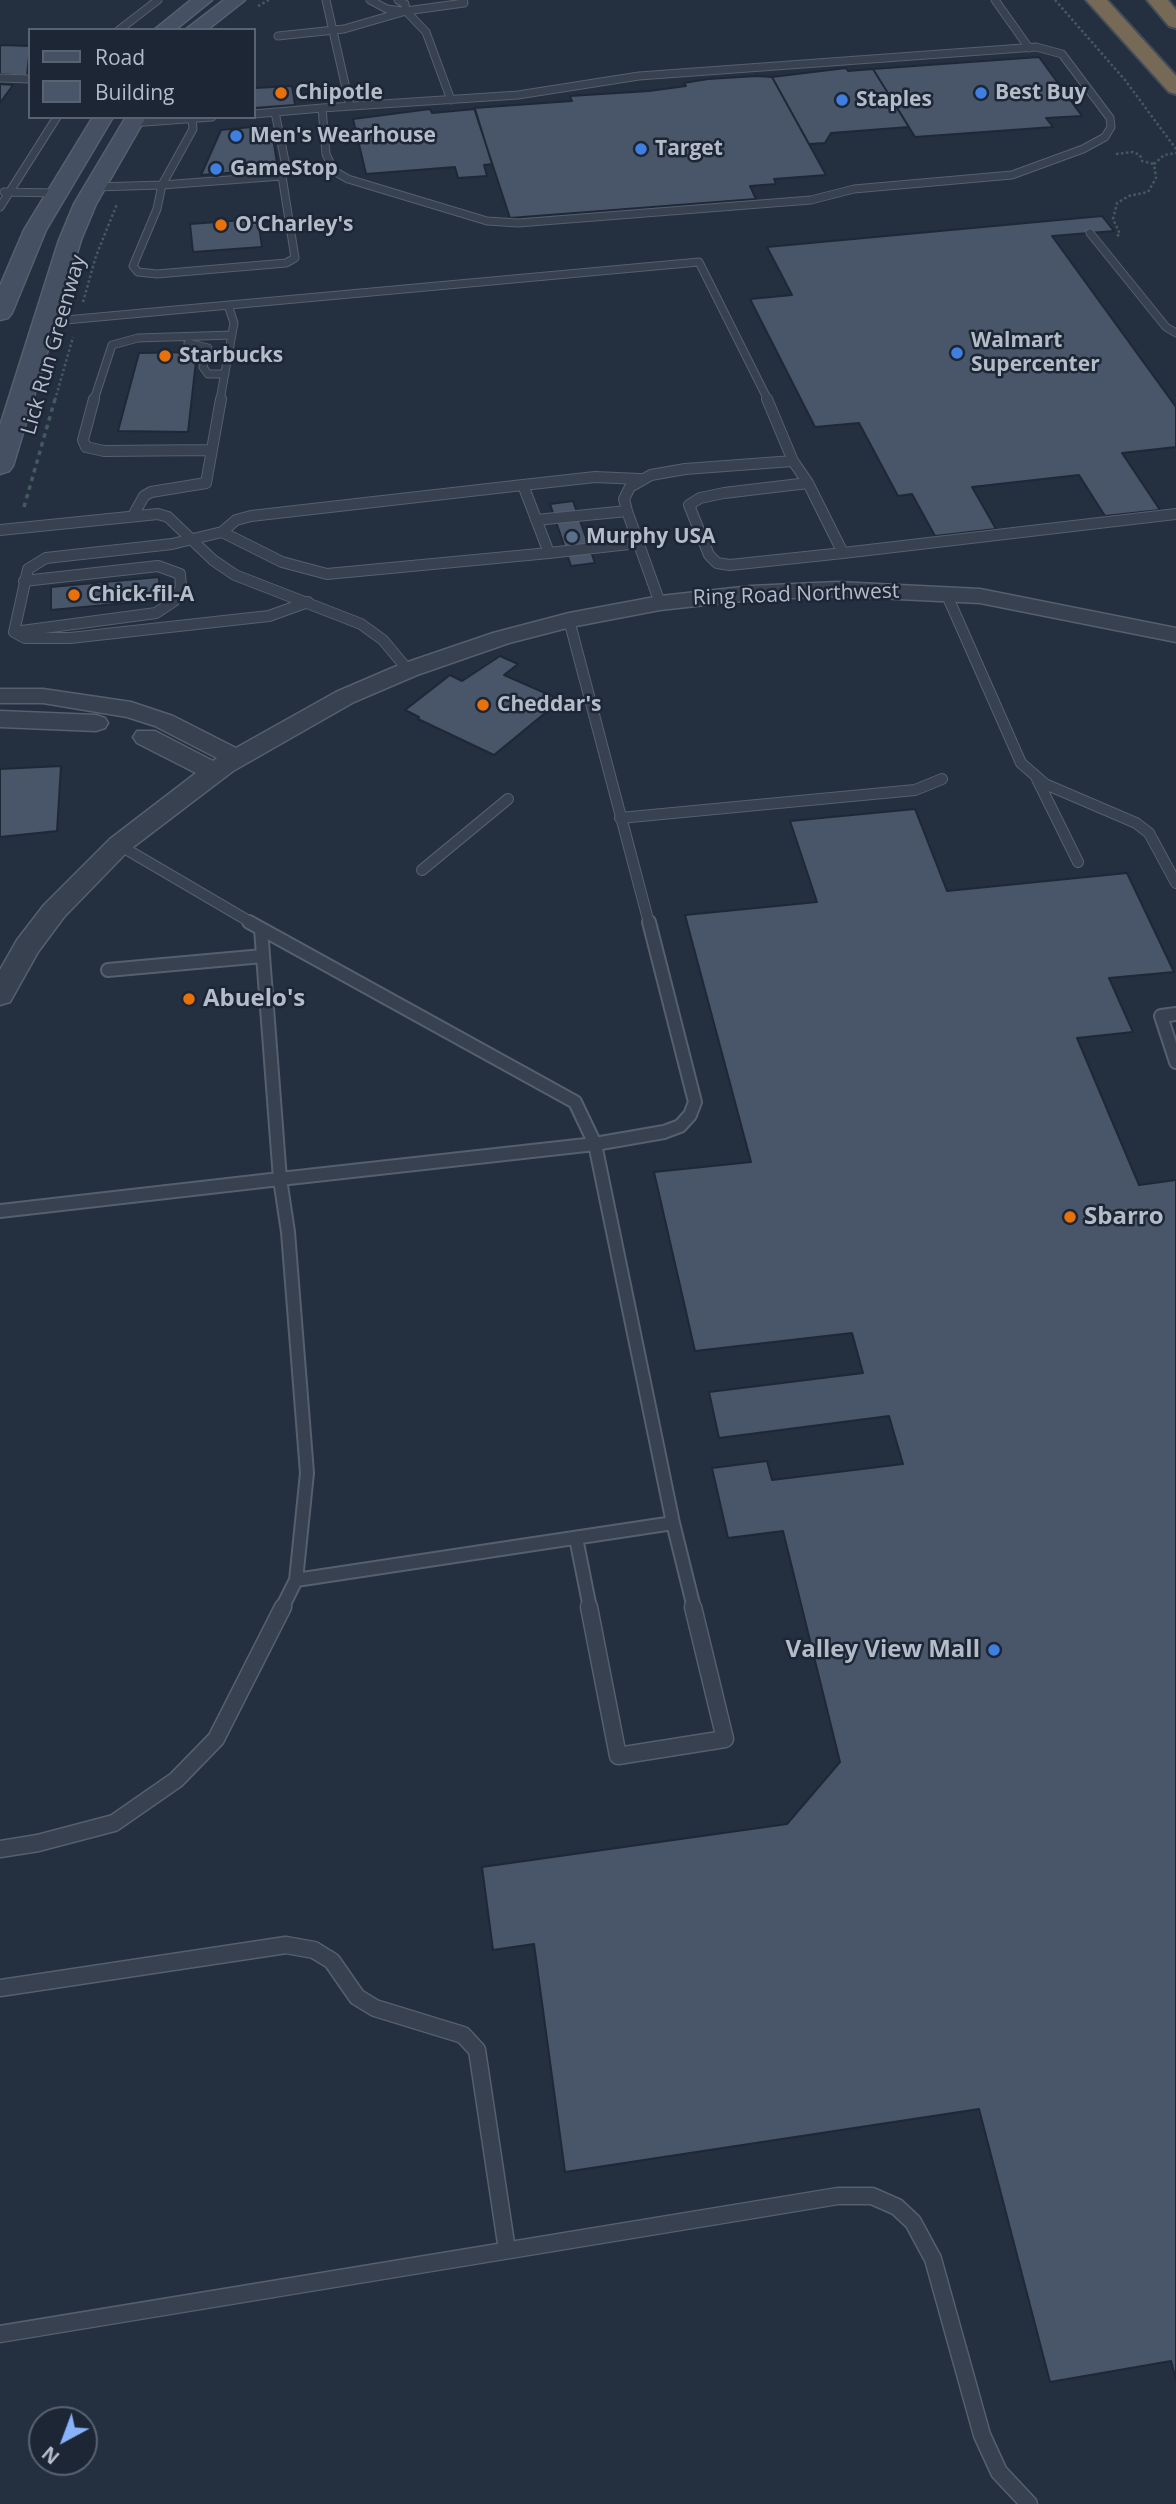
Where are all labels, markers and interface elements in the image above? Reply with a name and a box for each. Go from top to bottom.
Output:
legend [28,28,256,119]
text: Road [95,43,145,71]
text: Building [95,78,174,106]
place label: Chipotle [295,80,383,106]
place label: Best Buy [995,80,1086,106]
marker: Chipotle [273,85,289,101]
marker: Best Buy [973,85,989,101]
place label: Staples [856,87,932,113]
marker: Staples [834,92,850,108]
place label: Men's Wearhouse [250,123,436,149]
marker: Men's Wearhouse [228,128,244,144]
place label: Target [655,136,723,162]
marker: Target [633,141,649,157]
place label: GameStop [230,156,338,182]
marker: GameStop [208,161,224,177]
place label: O'Charley's [235,212,353,238]
marker: O'Charley's [213,217,229,233]
street label: Lick Run Greenway [16,252,92,438]
place label: Walmart Supercenter [971,328,1100,378]
place label: Starbucks [179,343,283,369]
marker: Walmart Supercenter [949,345,965,361]
marker: Starbucks [157,348,173,364]
place label: Murphy USA [586,524,716,550]
marker: Murphy USA [564,529,580,545]
street label: Ring Road Northwest [692,579,900,611]
place label: Chick-fil-A [88,582,194,608]
marker: Chick-fil-A [66,587,82,603]
place label: Cheddar's [497,692,601,718]
marker: Cheddar's [475,697,491,713]
place label: Abuelo's [203,985,305,1013]
marker: Abuelo's [181,991,197,1007]
place label: Sbarro [1084,1203,1164,1231]
marker: Sbarro [1062,1209,1078,1225]
place label: Valley View Mall [786,1636,980,1664]
marker: Valley View Mall [986,1642,1002,1658]
north arrow [28,2406,98,2476]
text: N [36,2440,65,2470]

